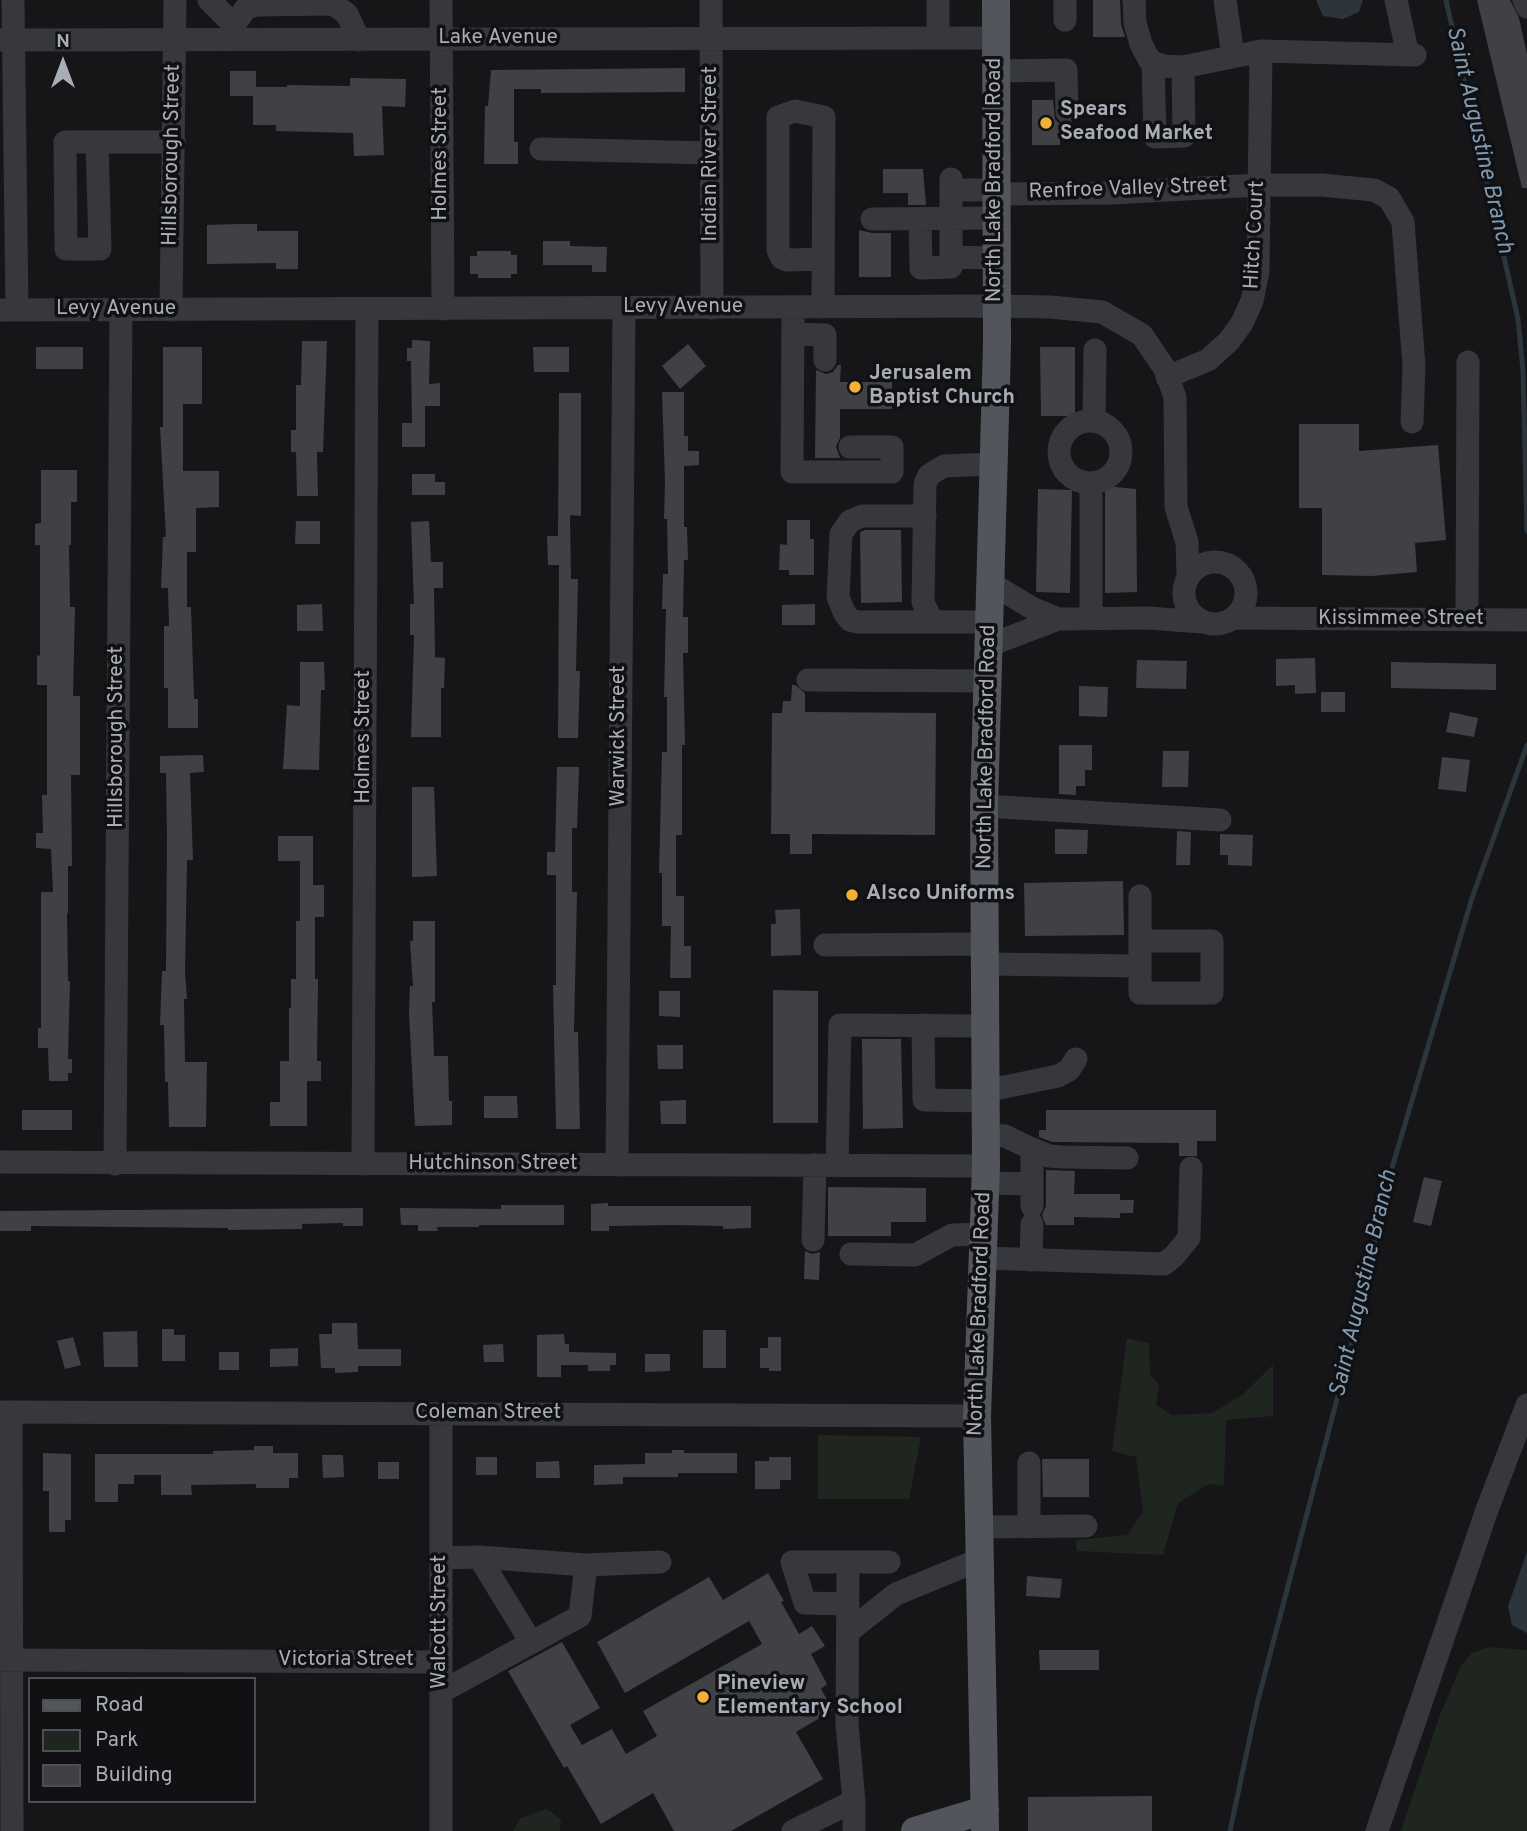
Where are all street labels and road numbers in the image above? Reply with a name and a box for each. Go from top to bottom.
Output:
street label: Lake Avenue [438,26,558,52]
street label: North Lake Bradford Road [983,58,1009,302]
street label: Hillsborough Street [159,64,187,246]
street label: Indian River Street [699,66,725,242]
street label: Holmes Street [429,87,455,221]
street label: Renfroe Valley Street [1028,174,1228,206]
street label: Hitch Court [1241,180,1271,290]
street label: Levy Avenue [623,295,743,321]
street label: Levy Avenue [56,297,176,323]
street label: Kissimmee Street [1318,607,1484,633]
street label: North Lake Bradford Road [973,624,1003,870]
street label: Hillsborough Street [105,646,131,828]
street label: Warwick Street [607,665,633,807]
street label: Holmes Street [352,670,378,804]
street label: Hutchinson Street [408,1152,578,1178]
street label: North Lake Bradford Road [964,1191,998,1437]
street label: Coleman Street [415,1401,561,1427]
street label: Walcott Street [428,1555,454,1689]
street label: Victoria Street [278,1648,414,1674]

